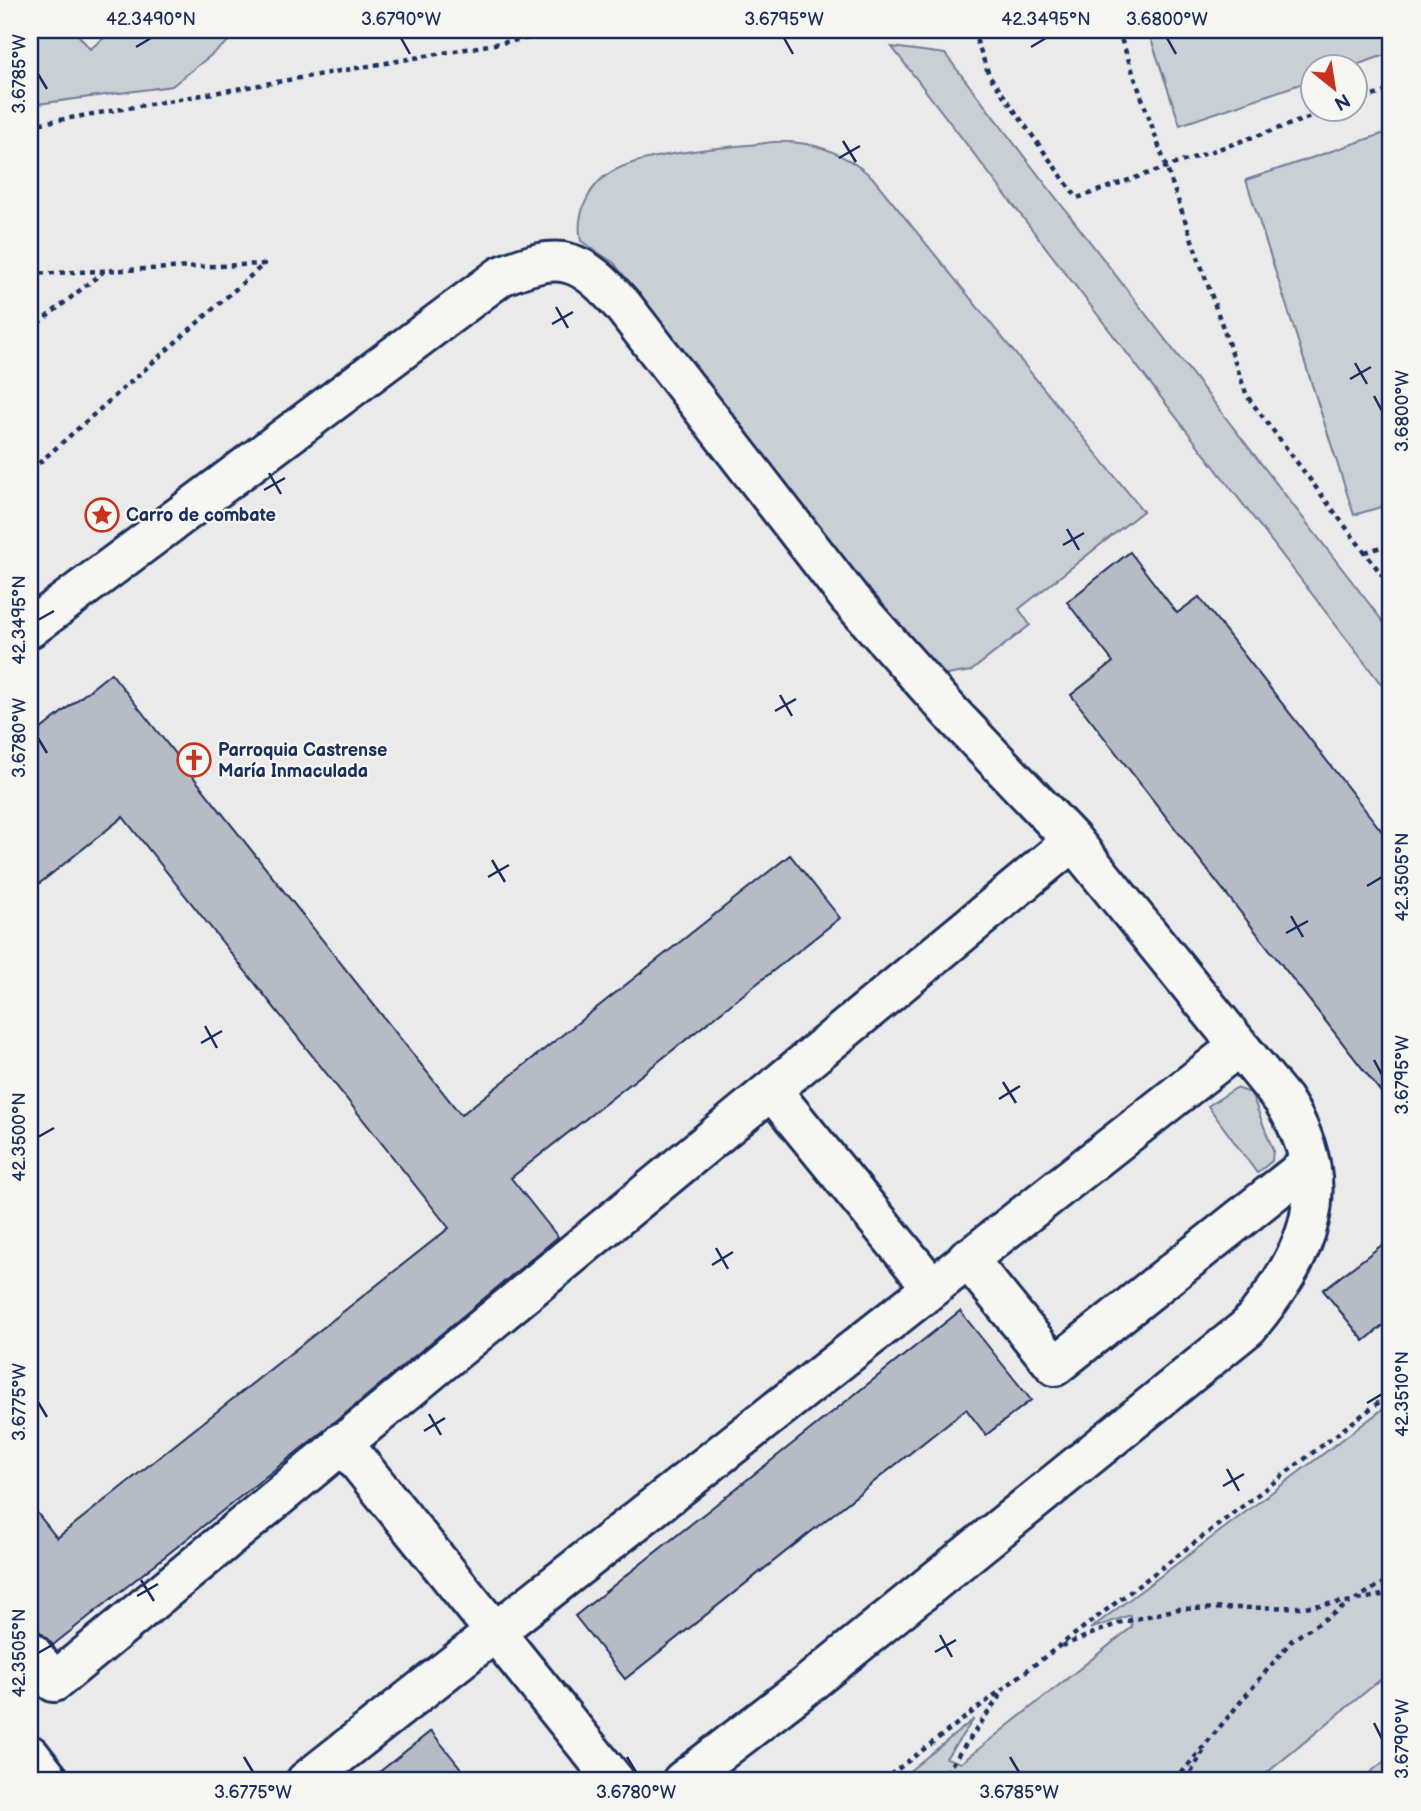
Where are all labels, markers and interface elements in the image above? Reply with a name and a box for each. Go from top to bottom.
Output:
text: 42.3490°N [106,9,196,30]
text: 3.6790°W [361,9,442,30]
text: 3.6795°W [744,9,824,30]
text: 42.3495°N [1001,9,1091,30]
text: 3.6800°W [1126,9,1209,30]
text: 3.6785°W [9,34,30,114]
north arrow [1298,52,1368,122]
text: N [1330,88,1354,115]
text: 3.6800°W [1392,369,1413,452]
place icon: Carro de combate [83,496,121,534]
place label: Carro de combate [126,505,276,526]
text: 42.3495°N [9,575,30,665]
text: 3.6780°W [9,697,30,778]
place label: Parroquia Castrense María Inmaculada [218,740,387,782]
church icon: Parroquia Castrense María Inmaculada [175,741,213,779]
text: 42.3505°N [1392,833,1413,922]
text: 3.6795°W [1392,1035,1413,1115]
text: 42.3500°N [9,1092,30,1182]
text: 42.3510°N [1392,1351,1413,1437]
text: 3.6775°W [9,1362,30,1441]
text: 42.3505°N [9,1609,30,1698]
text: 3.6790°W [1392,1698,1413,1779]
text: 3.6775°W [214,1782,293,1803]
text: 3.6780°W [596,1782,677,1803]
text: 3.6785°W [979,1782,1059,1803]

